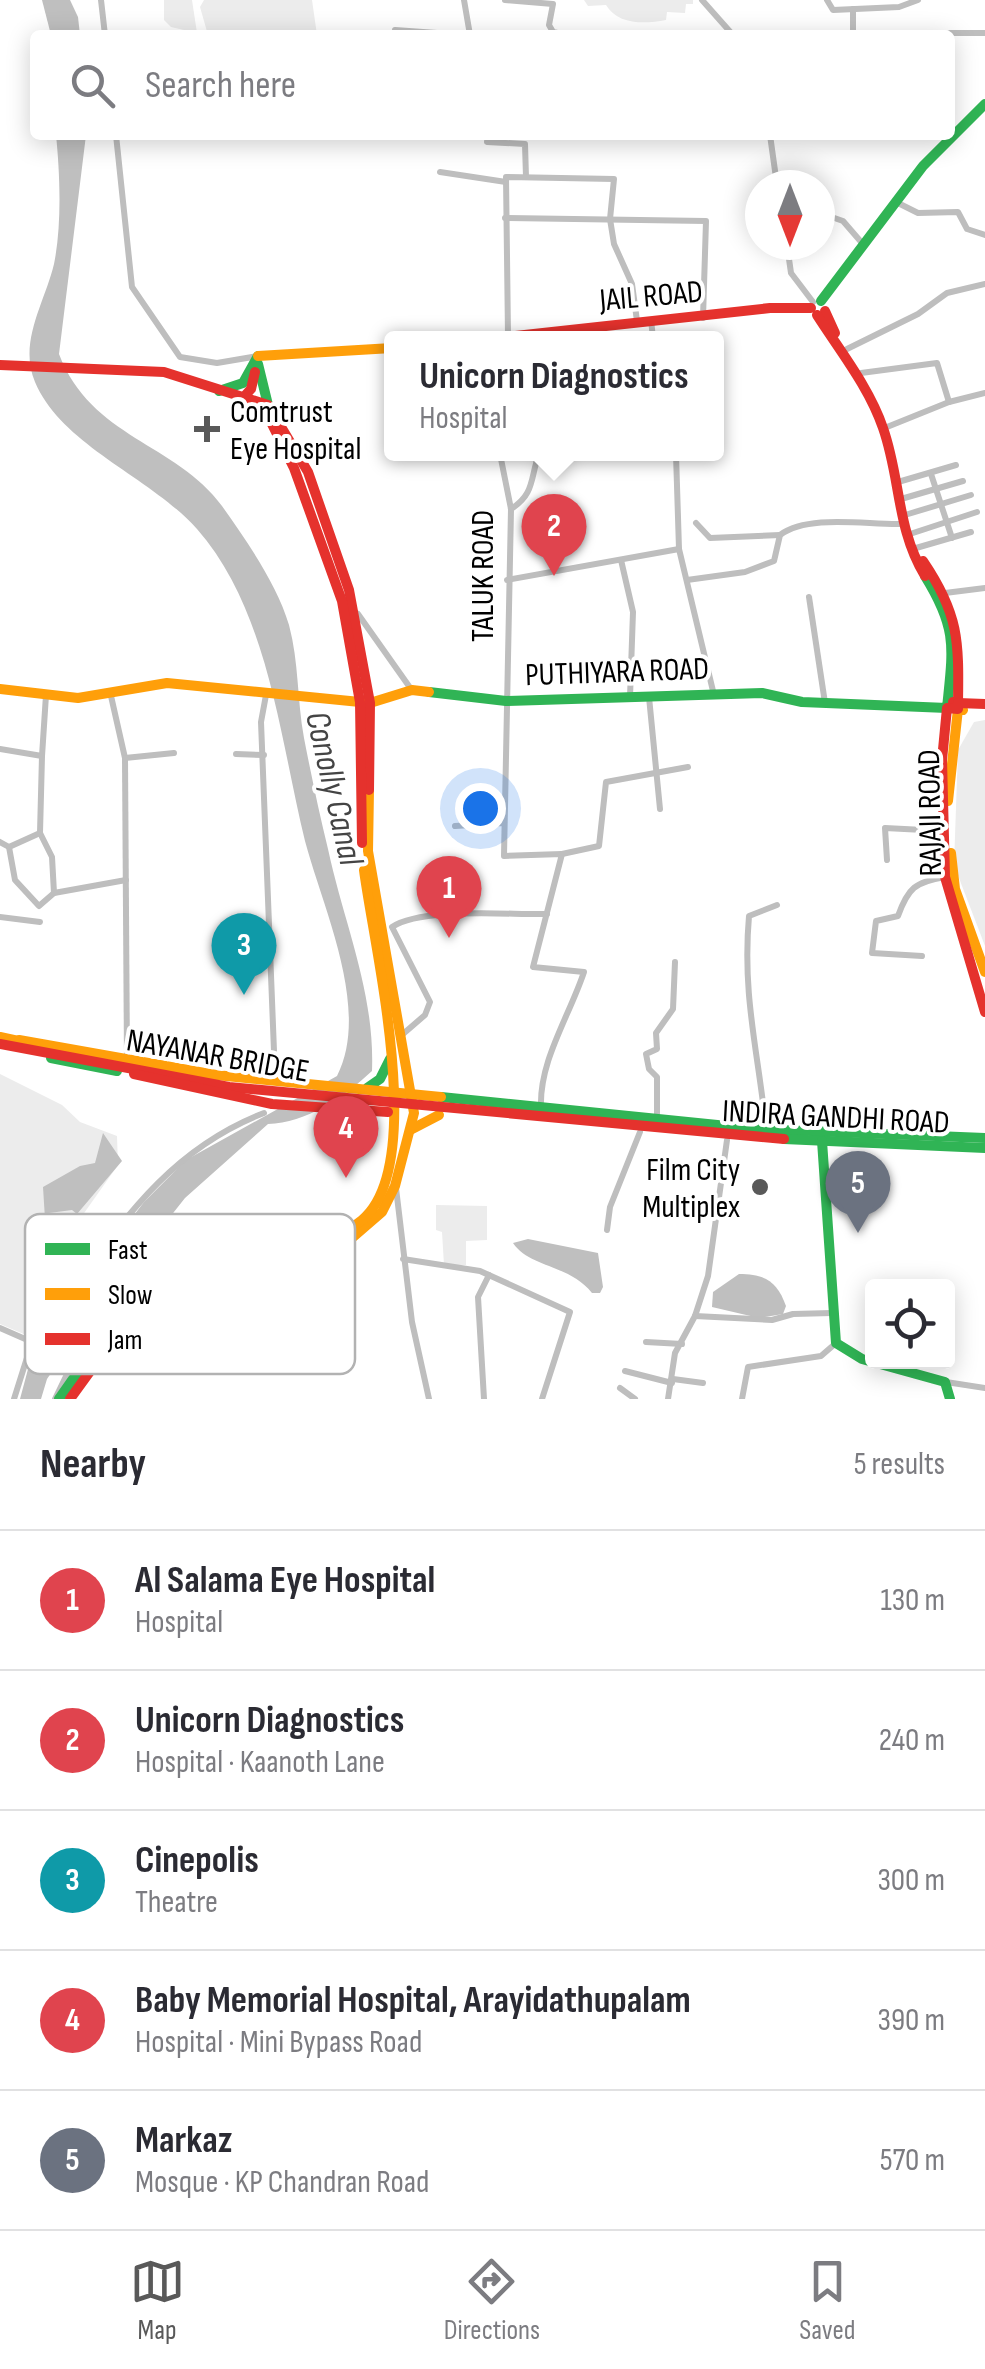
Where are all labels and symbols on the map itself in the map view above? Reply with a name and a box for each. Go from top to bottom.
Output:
north arrow [745,170,835,260]
street label: JAIL ROAD [597,273,704,321]
place label: Comtrust Eye Hospital [230,393,361,469]
marker: Comtrust Eye Hospital [194,416,220,442]
pin: 2 [522,494,586,576]
street label: TALUK ROAD [464,510,503,642]
street label: PUTHIYARA ROAD [525,650,710,695]
water label: Conolly Canal [295,707,372,871]
street label: RAJAJI ROAD [910,749,951,877]
your location [455,783,506,834]
pin: 1 [416,856,482,938]
pin: 3 [212,912,276,995]
street label: NAYANAR BRIDGE [123,1021,312,1092]
street label: INDIRA GANDHI ROAD [721,1092,951,1143]
pin: 4 [314,1096,378,1178]
pin: 5 [826,1150,890,1233]
place label: Film City Multiplex [642,1151,740,1227]
marker: Film City Multiplex [749,1176,771,1198]
legend [25,1214,355,1374]
text: Fast [108,1234,147,1267]
text: Slow [108,1279,153,1312]
text: Jam [107,1324,143,1357]

